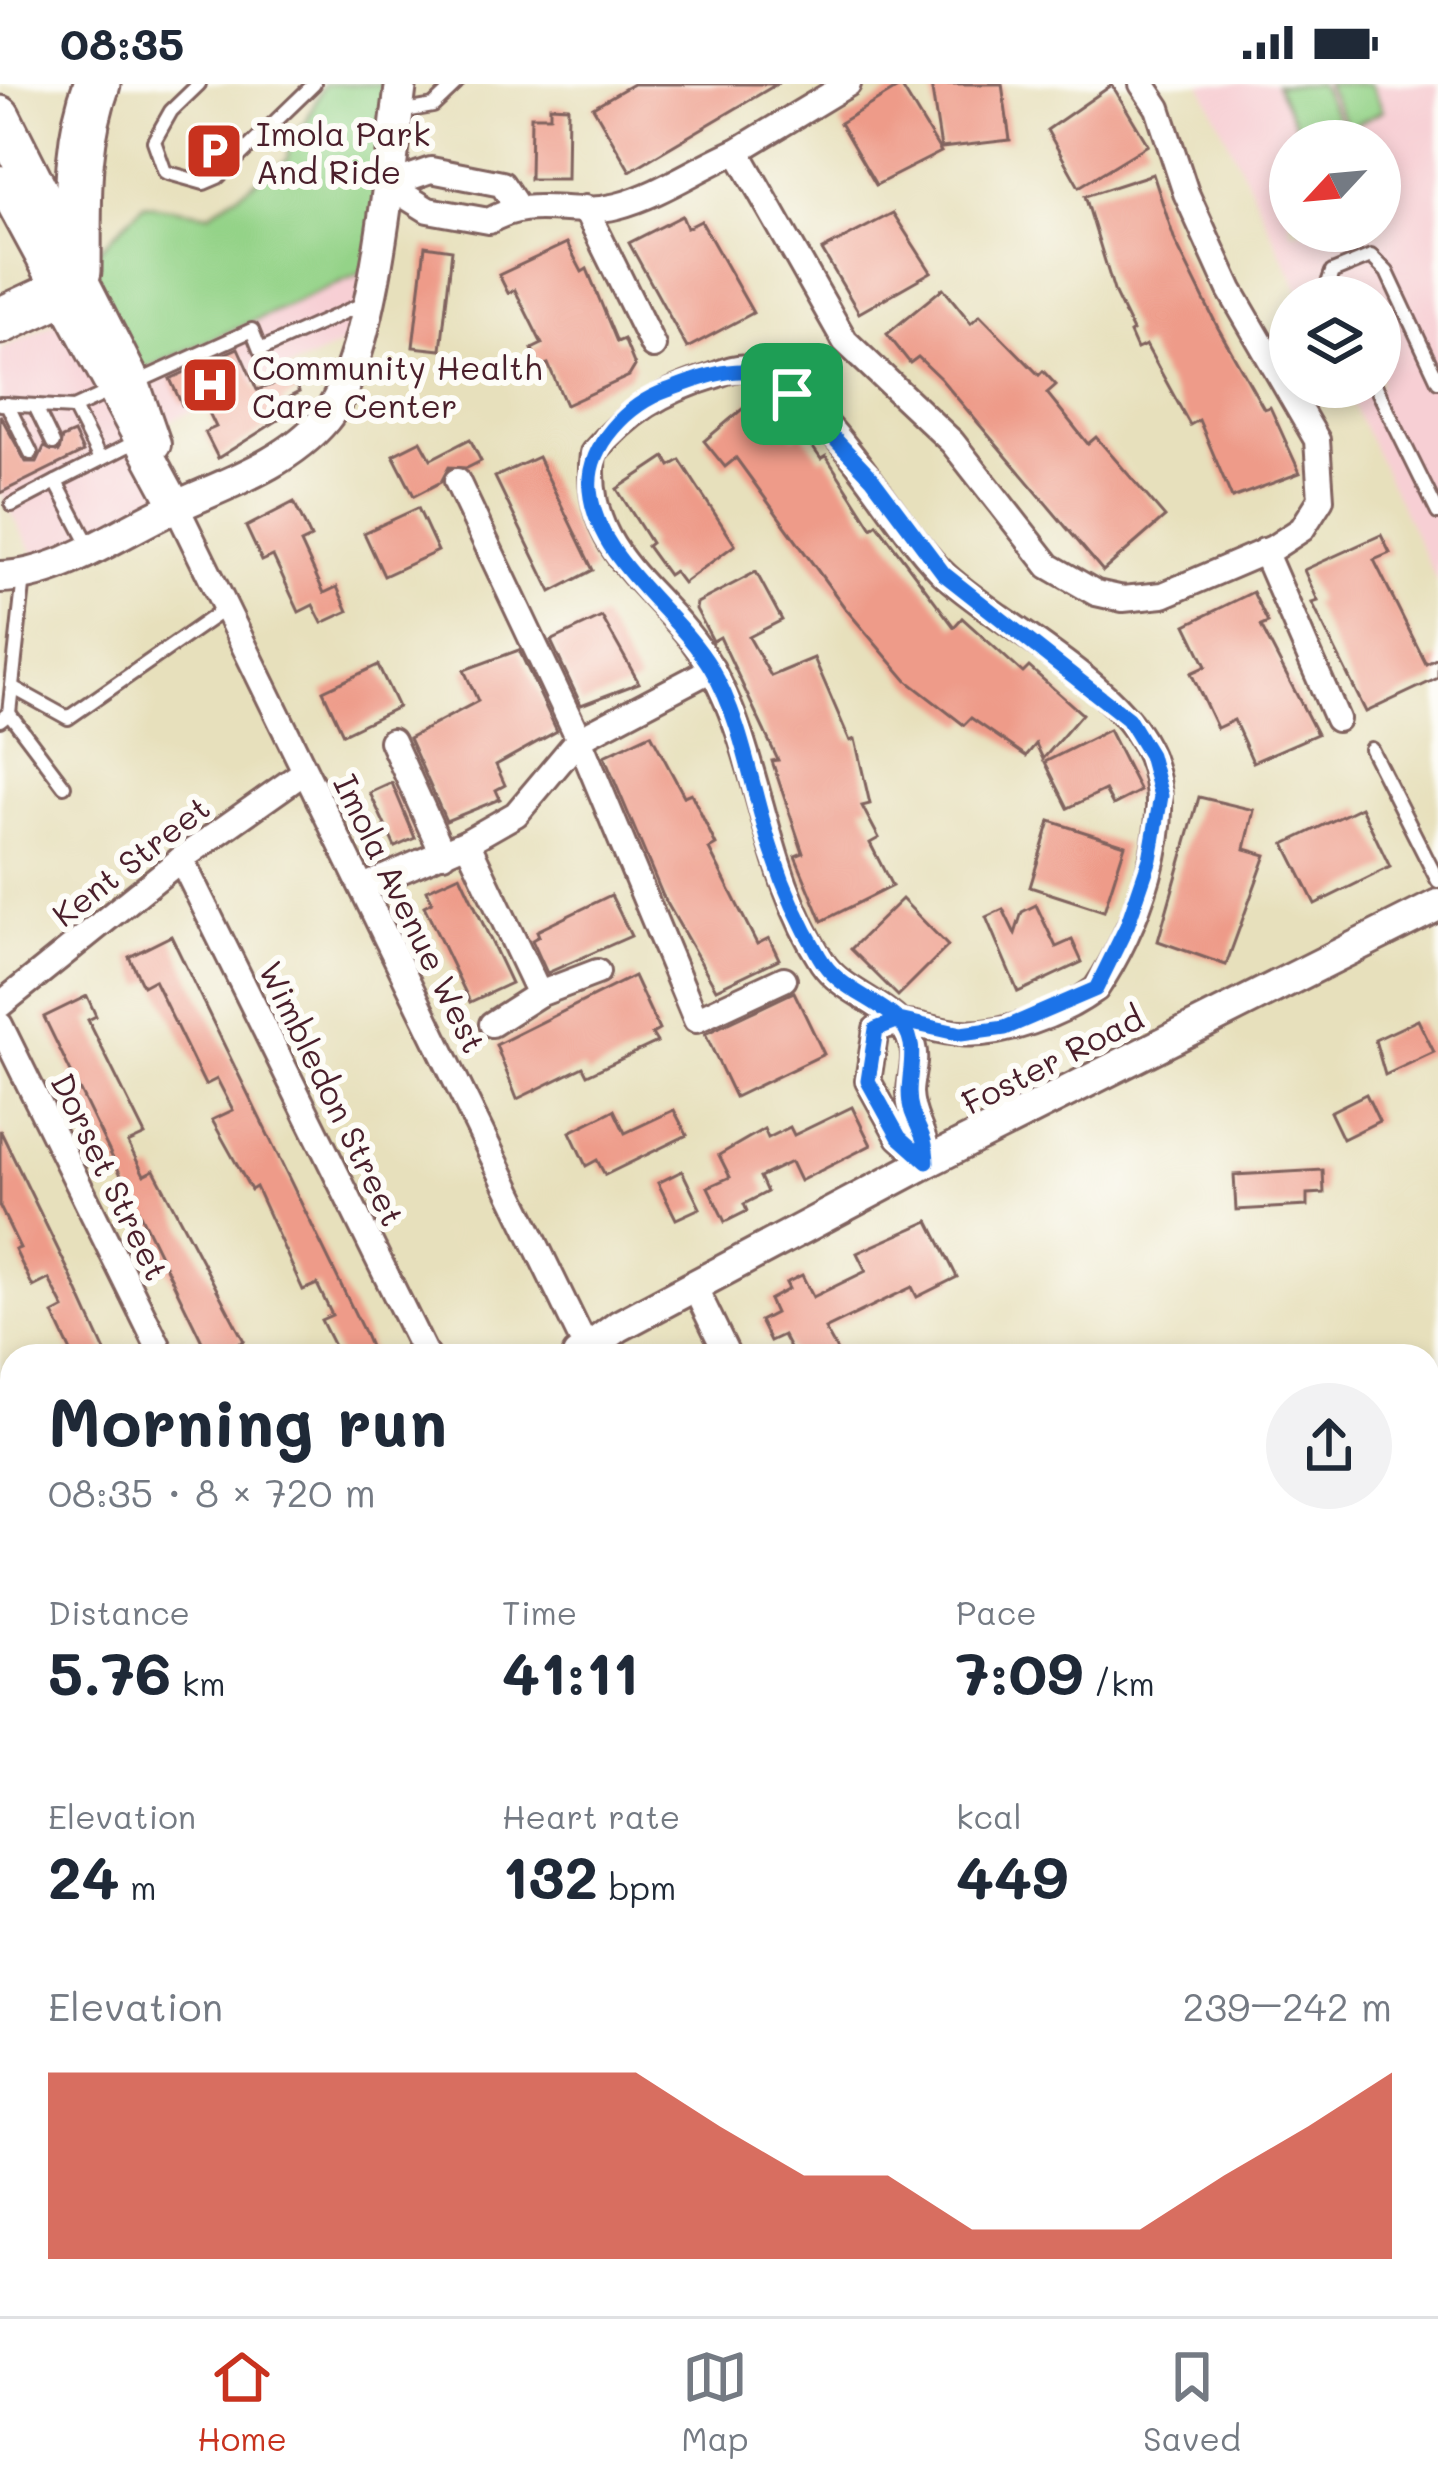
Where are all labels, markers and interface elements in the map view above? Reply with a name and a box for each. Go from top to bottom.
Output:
text: 08:35 [60,13,184,71]
place label: Imola Park And Ride [256,111,431,192]
parking icon: Imola Park And Ride [183,120,245,182]
north arrow [1269,120,1401,252]
map controls [1269,120,1401,408]
button: layers [1269,276,1401,408]
pin [741,343,843,445]
place label: Community Health Care Center [252,345,542,426]
hospital icon: Community Health Care Center [179,354,241,416]
icon: arrive [759,361,825,427]
street label: Imola Avenue West [325,767,497,1059]
street label: Kent Street [42,785,218,935]
street label: Wimbledon Street [250,953,416,1233]
street label: Foster Road [954,995,1150,1123]
street label: Dorset Street [42,1065,180,1287]
text: Morning run [48,1378,447,1464]
button: share [1266,1383,1392,1509]
text: 08:35 · 8 × 720 m [48,1466,376,1517]
text: Distance [48,1590,190,1633]
text: Time [502,1590,577,1633]
text: Pace [956,1590,1037,1633]
text: 5.76 [48,1633,171,1711]
text: 41:11 [502,1633,639,1711]
text: 7:09 [956,1633,1083,1711]
text: km [171,1661,226,1704]
text: /km [1083,1661,1155,1704]
text: Elevation [48,1794,196,1837]
text: Heart rate [502,1794,680,1837]
text: kcal [956,1794,1022,1837]
text: 24 [48,1837,120,1915]
text: 132 [502,1837,598,1915]
text: 449 [956,1837,1068,1915]
text: m [120,1865,156,1908]
text: bpm [598,1865,676,1908]
text: Elevation [48,1980,223,2031]
text: 239–242 m [1183,1980,1392,2031]
tab: Home [197,2344,287,2459]
tab: Map [681,2344,749,2459]
tab: Saved [1143,2344,1241,2459]

